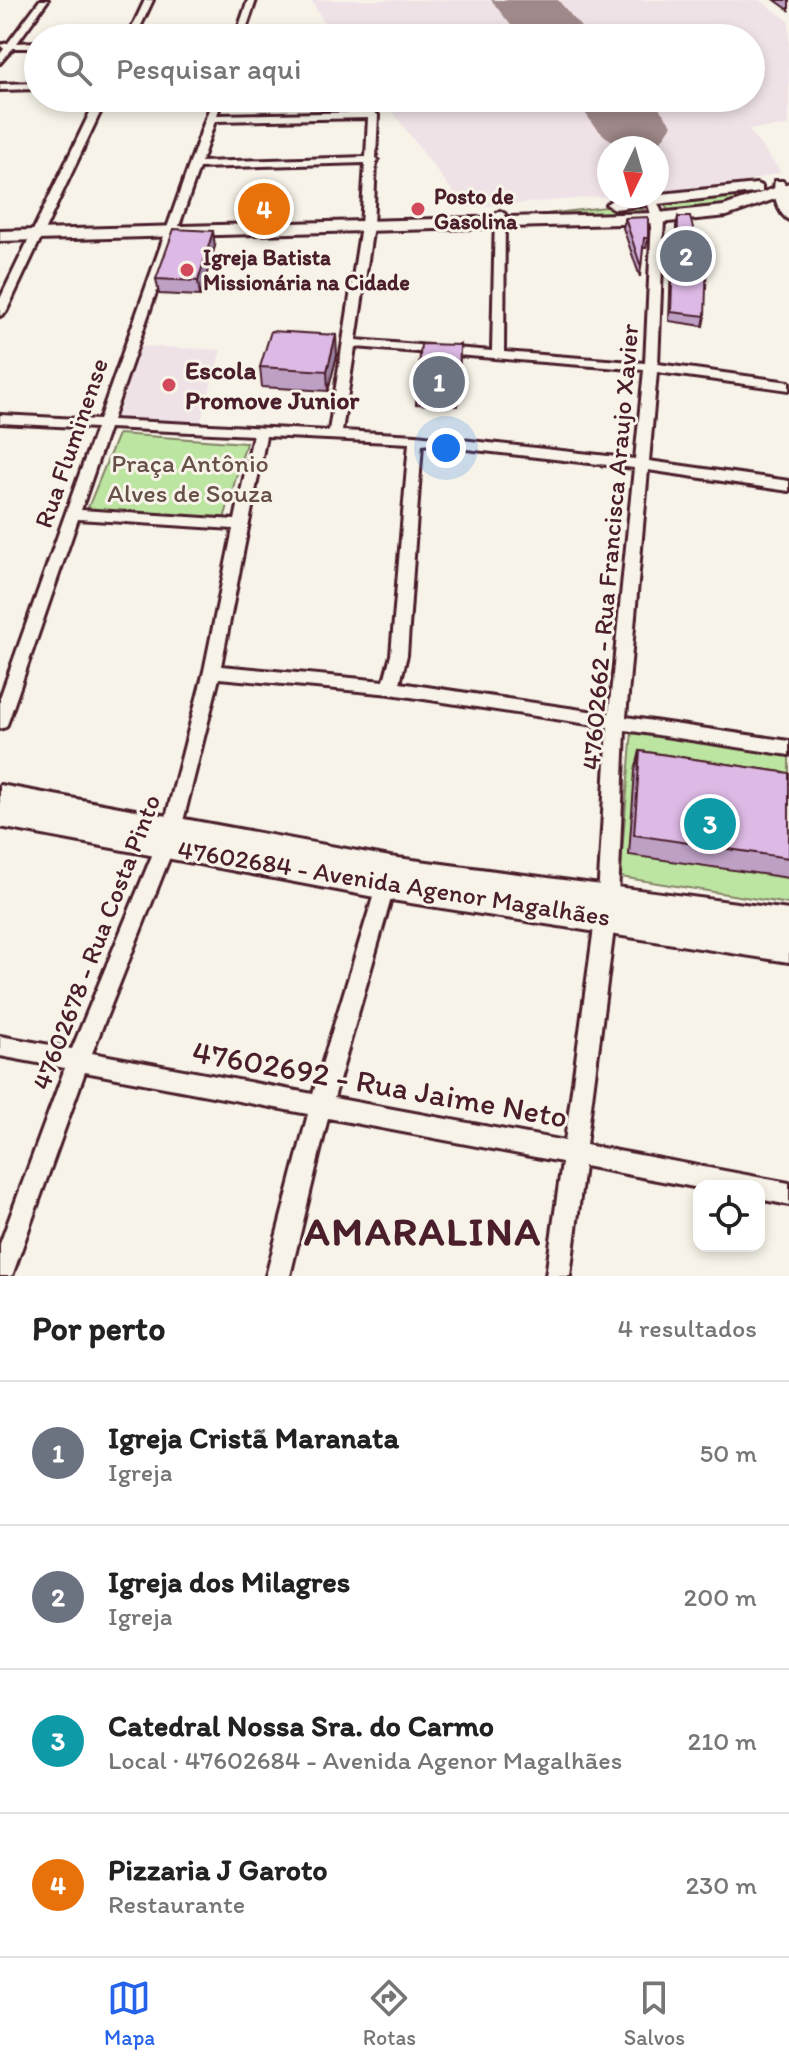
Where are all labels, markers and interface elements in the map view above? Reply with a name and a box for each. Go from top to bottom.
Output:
search box [24,24,765,112]
icon: search [52,46,96,90]
text: Pesquisar aqui [116,50,301,87]
north arrow [597,136,669,208]
pin: 4 [238,179,290,239]
place label: Posto de Gasolina [434,183,518,235]
marker: Posto de Gasolina [409,200,427,218]
pin: 2 [660,226,712,286]
place label: Igreja Batista Missionária na Cidade [203,244,410,296]
marker: Igreja Batista Missionária na Cidade [178,261,196,279]
street label: 47602662 - Rua Francisca Araujo Xavier [575,322,646,771]
pin: 1 [413,352,465,412]
street label: Rua Fluminense [27,354,115,532]
place label: Escola Promove Junior [185,354,360,416]
marker: Escola Promove Junior [160,376,178,394]
your location [426,428,466,468]
park label: Praça Antônio Alves de Souza [107,447,273,509]
street label: 47602678 - Rua Costa Pinto [25,790,167,1094]
pin: 3 [684,794,736,854]
street label: 47602684 - Avenida Agenor Magalhães [175,833,613,933]
street label: 47602692 - Rua Jaime Neto [189,1032,571,1136]
map controls [693,1180,765,1252]
button: locate [693,1180,765,1252]
district label: AMARALINA [304,1207,542,1255]
text: Por perto [32,1308,165,1349]
text: 4 resultados [617,1312,757,1344]
text: Igreja Cristã Maranata [108,1419,399,1456]
text: 1 [52,1437,64,1469]
text: 50 m [700,1437,757,1469]
text: Igreja [108,1456,172,1488]
text: Igreja dos Milagres [108,1563,350,1600]
text: 2 [51,1581,65,1613]
text: 200 m [684,1581,757,1613]
text: Igreja [108,1600,172,1632]
text: Catedral Nossa Sra. do Carmo [108,1707,494,1744]
text: 3 [51,1725,65,1757]
text: 210 m [688,1725,757,1757]
text: Local · 47602684 - Avenida Agenor Magalhães [108,1744,622,1776]
text: Pizzaria J Garoto [108,1851,328,1888]
text: 4 [50,1869,66,1901]
text: 230 m [685,1869,757,1901]
text: Restaurante [108,1888,245,1920]
tab: Mapa [104,1976,155,2051]
tab: Rotas [363,1976,416,2051]
tab: Salvos [624,1976,685,2051]

